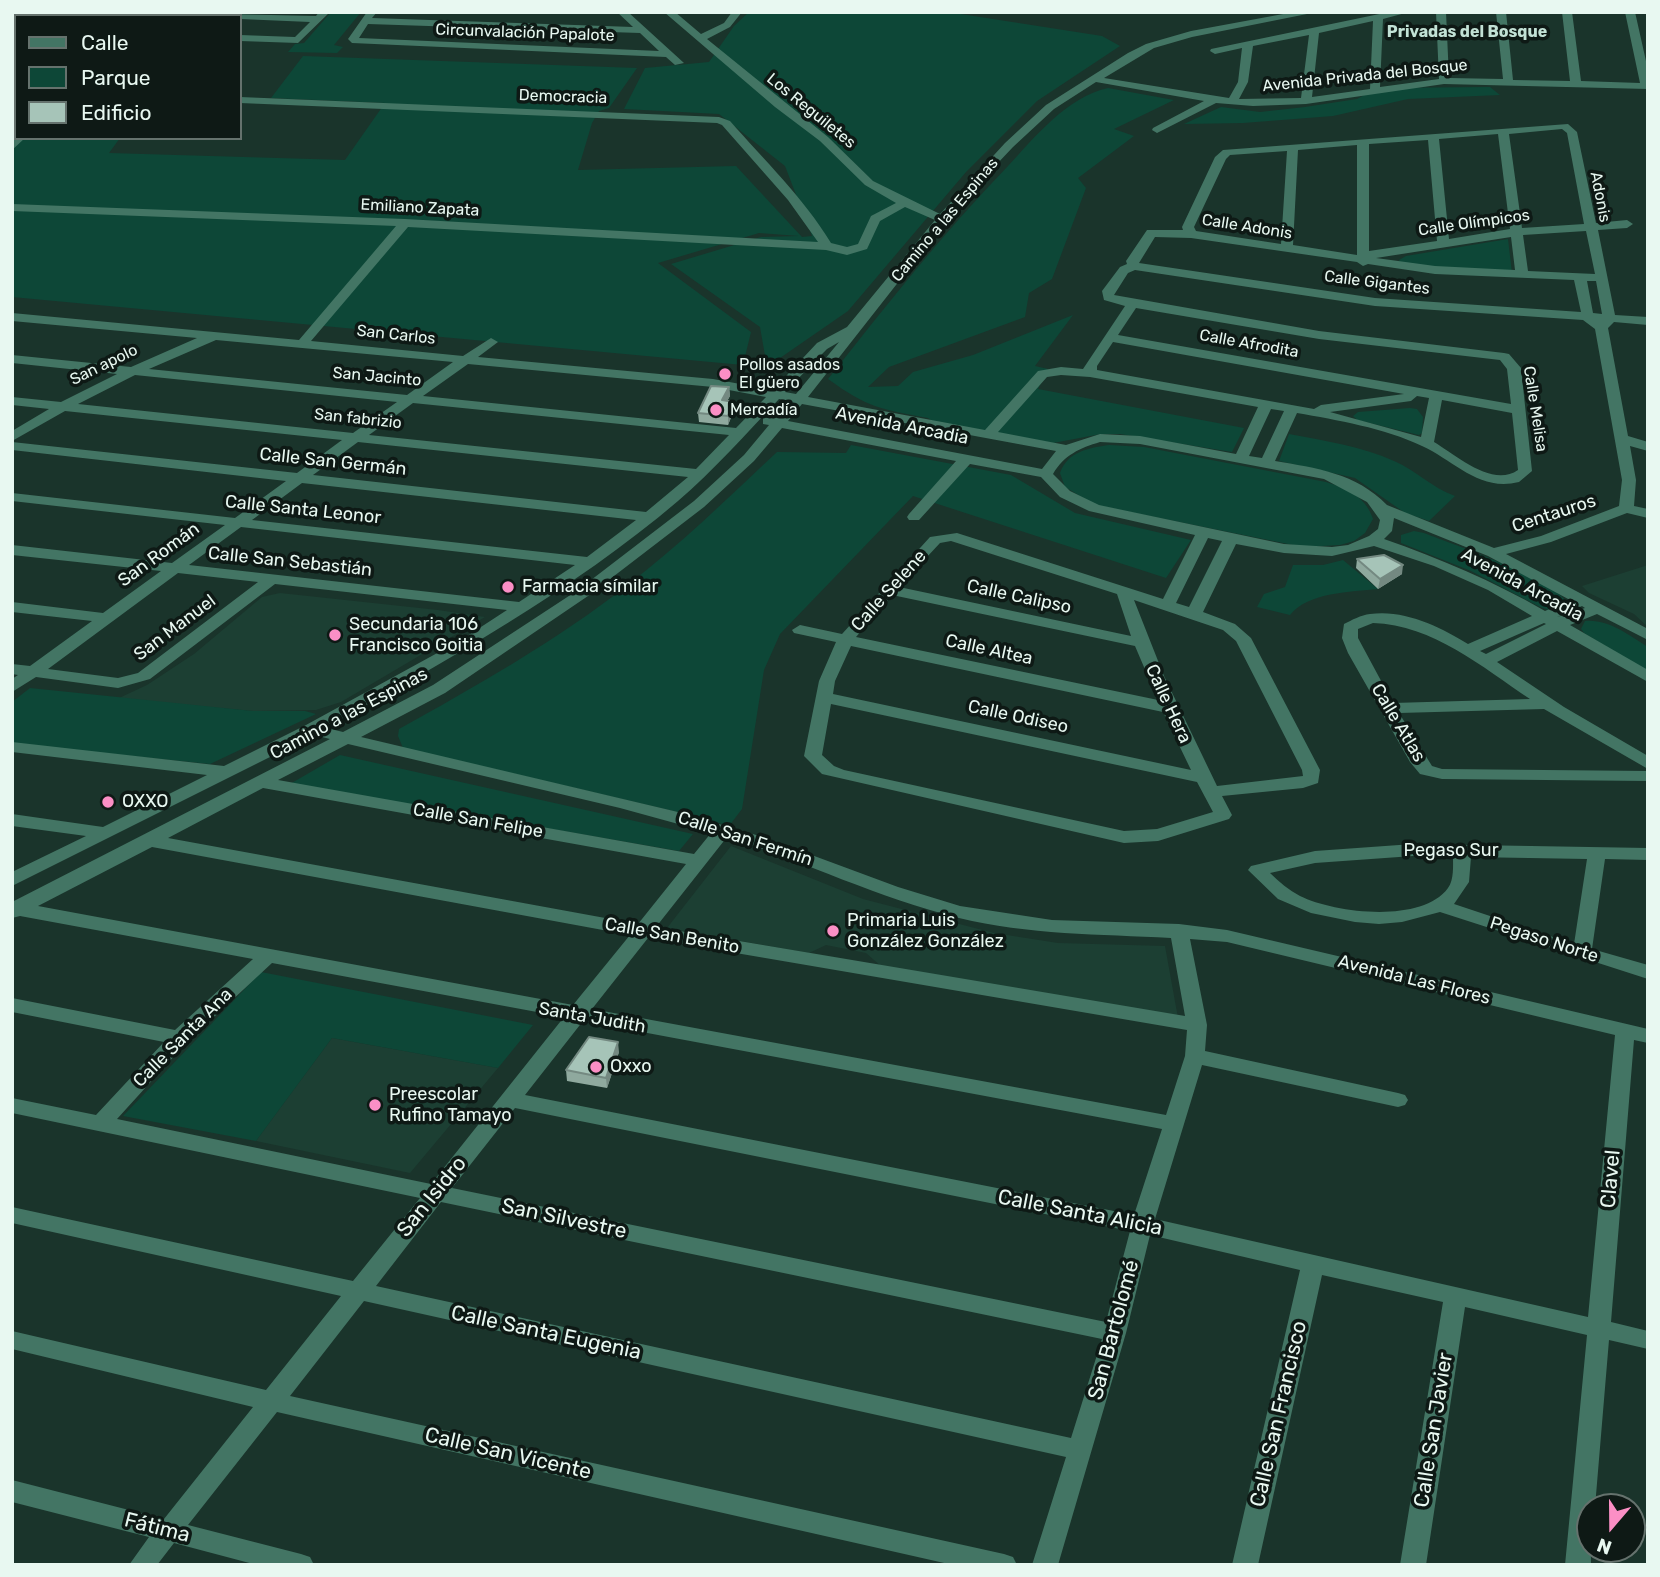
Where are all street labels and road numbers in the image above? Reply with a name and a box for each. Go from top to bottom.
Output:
street label: Circunvalación Papalote [435,20,615,46]
street label: Avenida Privada del Bosque [1262,56,1468,96]
street label: Los Reguiletes [763,69,859,153]
street label: Democracia [518,86,608,108]
street label: Camino a las Espinas [888,154,1002,286]
street label: Adonis [1586,170,1614,224]
street label: Emiliano Zapata [360,195,480,221]
street label: Calle Olímpicos [1417,206,1531,240]
street label: Calle Adonis [1200,210,1294,244]
street label: Calle Gigantes [1323,267,1431,299]
street label: San Carlos [356,321,436,349]
street label: Calle Afrodita [1198,326,1300,362]
street label: San apolo [67,340,141,390]
street label: San Jacinto [332,364,422,390]
street label: Calle Melisa [1519,365,1551,453]
street label: Avenida Arcadia [834,403,970,449]
street label: San fabrizio [313,405,403,433]
street label: Calle San Germán [258,444,408,480]
street label: Centauros [1509,490,1599,538]
street label: Calle Santa Leonor [224,491,382,529]
street label: San Román [114,518,204,592]
street label: Calle San Sebastián [207,543,373,581]
street label: Avenida Arcadia [1457,544,1587,626]
street label: Calle Selene [847,546,931,636]
street label: Calle Calipso [965,575,1073,619]
street label: San Manuel [130,590,220,666]
street label: Calle Altea [943,630,1035,670]
street label: Calle Hera [1140,661,1196,747]
street label: Camino a las Espinas [267,663,431,765]
street label: Calle Atlas [1366,680,1430,766]
street label: Calle Odiseo [966,696,1070,738]
street label: Calle San Felipe [411,799,545,843]
street label: Calle San Fermín [675,807,815,871]
street label: Pegaso Sur [1404,840,1498,862]
street label: Pegaso Norte [1487,912,1601,968]
street label: Calle San Benito [603,914,741,958]
street label: Avenida Las Flores [1336,951,1492,1009]
street label: Calle Santa Ana [129,984,237,1092]
street label: Santa Judith [537,998,647,1038]
street label: Clavel [1596,1149,1626,1209]
street label: San Isidro [392,1152,472,1242]
street label: Calle Santa Alicia [995,1185,1165,1241]
street label: San Silvestre [499,1193,629,1245]
street label: San Bartolomé [1083,1257,1145,1403]
street label: Calle Santa Eugenia [449,1301,643,1365]
street label: Calle San Francisco [1245,1318,1313,1510]
street label: Calle San Javier [1409,1351,1459,1509]
street label: Calle San Vicente [422,1423,594,1485]
street label: Fátima [122,1508,192,1548]

